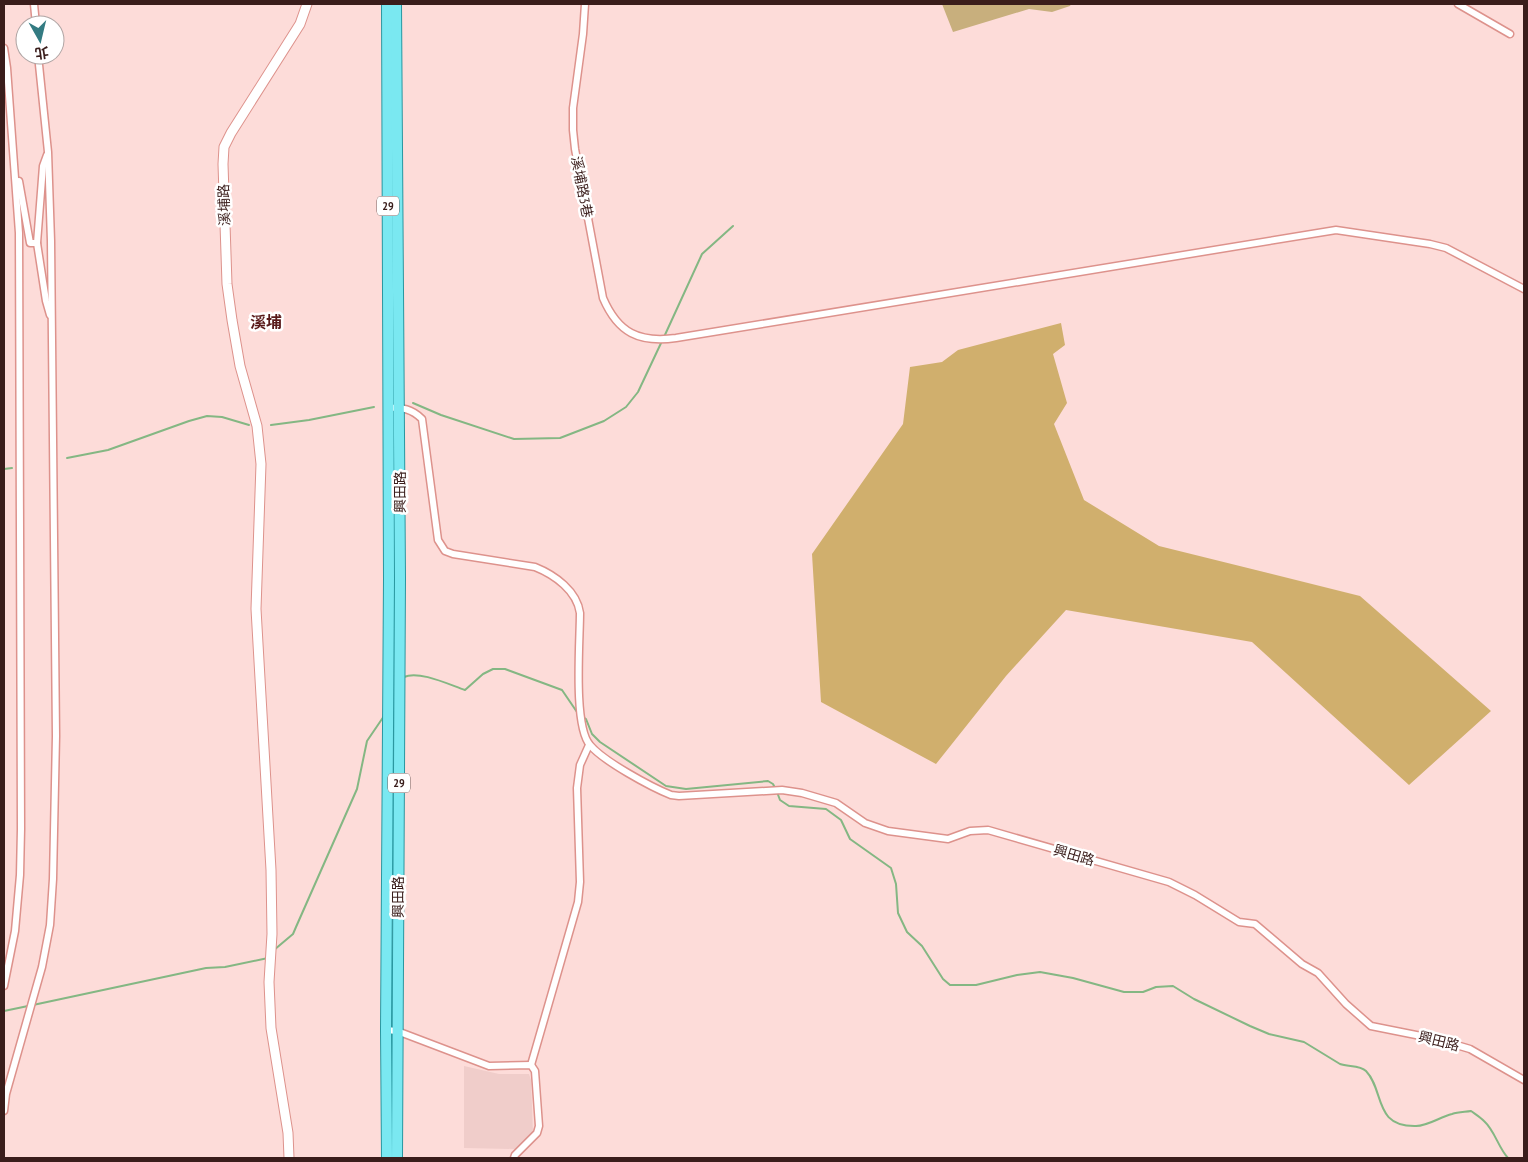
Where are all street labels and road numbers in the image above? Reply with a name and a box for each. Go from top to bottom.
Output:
street label: 溪埔路3巷 [567,155,597,219]
street label: 溪埔路 [214,184,234,226]
road number: 29 [377,197,399,216]
street label: 興田路 [391,471,409,513]
road number: 29 [388,774,410,792]
street label: 興田路 [1051,841,1097,869]
street label: 興田路 [389,876,407,918]
street label: 興田路 [1416,1027,1462,1055]

